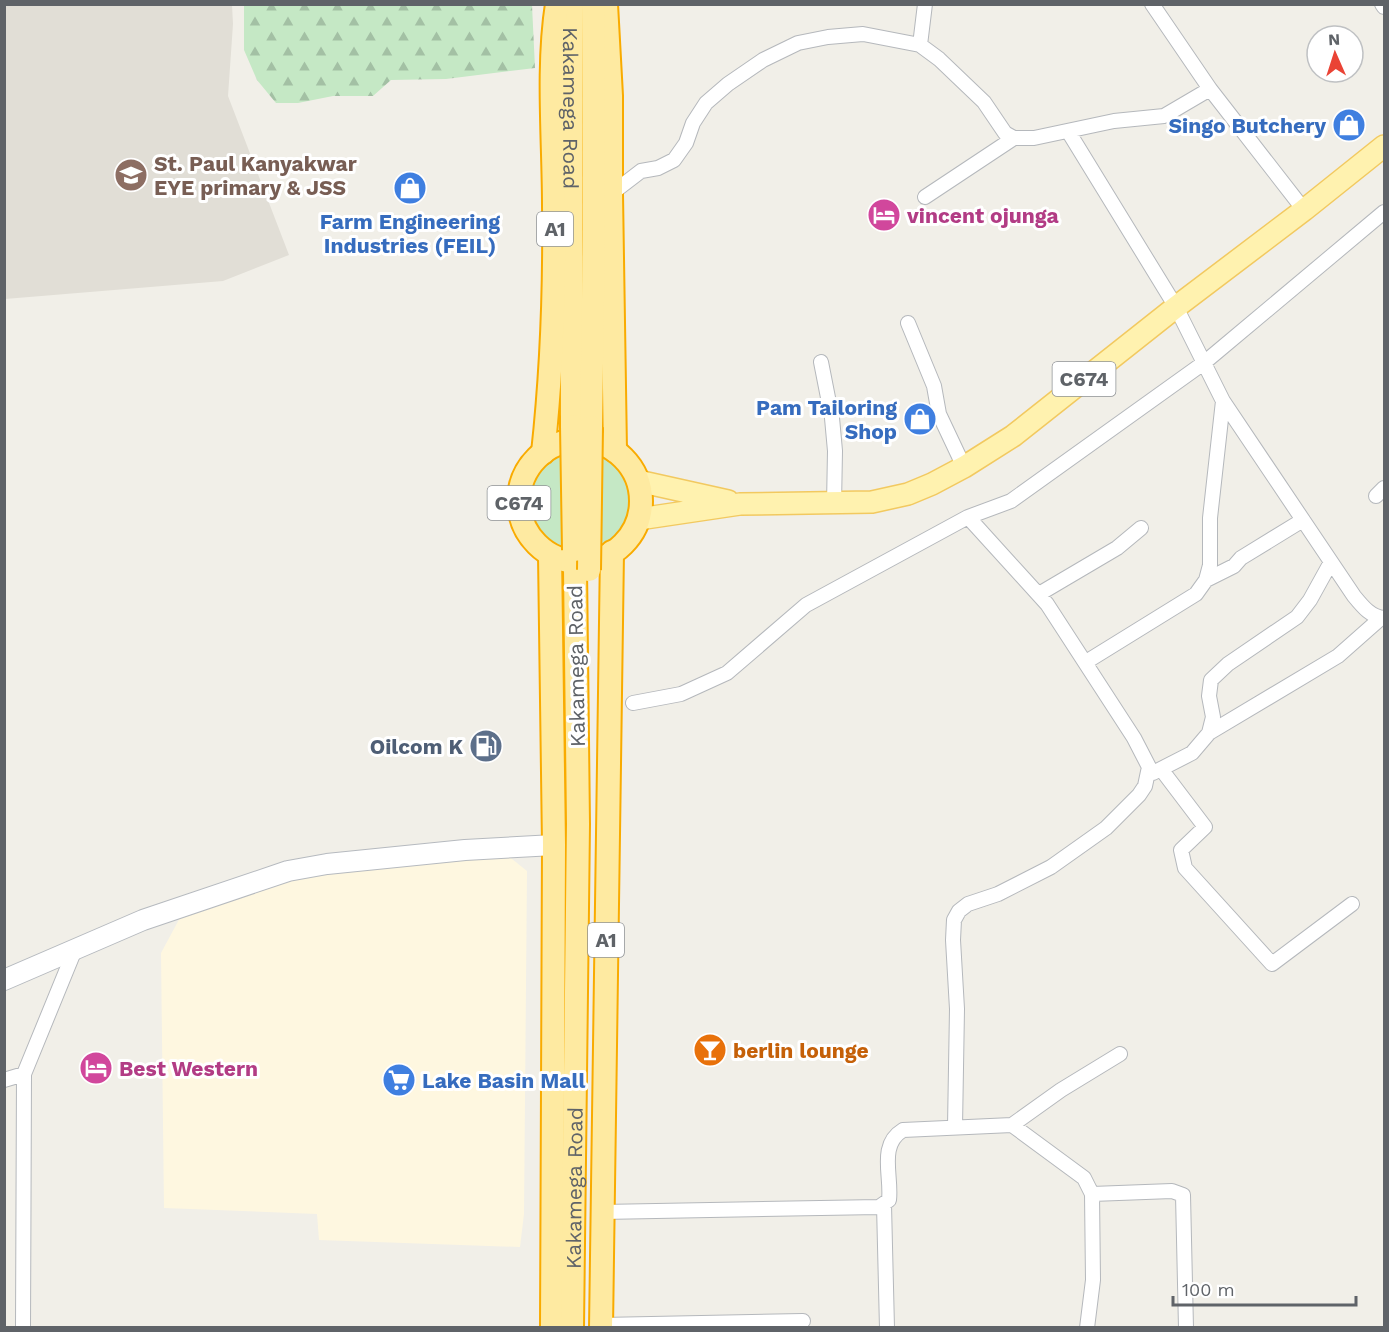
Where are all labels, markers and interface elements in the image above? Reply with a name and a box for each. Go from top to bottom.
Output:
north arrow [1305,24,1365,84]
street label: Kakamega Road [559,27,584,189]
text: N [1328,30,1341,49]
shop icon: Singo Butchery [1331,107,1367,143]
place label: Singo Butchery [1169,113,1326,138]
place label: St. Paul Kanyakwar EYE primary & JSS [154,151,357,200]
school or university icon: St. Paul Kanyakwar EYE primary & JSS [113,157,149,193]
shop icon: Farm Engineering Industries (FEIL) [392,170,428,206]
hotel icon: vincent ojunga [866,197,902,233]
place label: vincent ojunga [906,203,1060,228]
place label: Farm Engineering Industries (FEIL) [320,209,500,258]
road number: A1 [537,212,573,246]
road number: C674 [1052,362,1116,396]
place label: Pam Tailoring Shop [756,395,897,444]
shop icon: Pam Tailoring Shop [902,401,938,437]
road number: C674 [488,486,550,520]
street label: Kakamega Road [562,585,590,747]
fuel station icon: Oilcom K [468,728,504,764]
place label: Oilcom K [370,734,463,759]
road number: A1 [588,923,624,957]
bar icon: berlin lounge [692,1032,728,1068]
place label: berlin lounge [733,1038,869,1063]
hotel icon: Best Western [78,1050,114,1086]
place label: Best Western [119,1056,258,1081]
supermarket icon: Lake Basin Mall [381,1062,417,1098]
place label: Lake Basin Mall [422,1068,585,1093]
street label: Kakamega Road [560,1107,587,1269]
scale bar [1173,1269,1356,1307]
text: 100 m [1182,1279,1235,1300]

